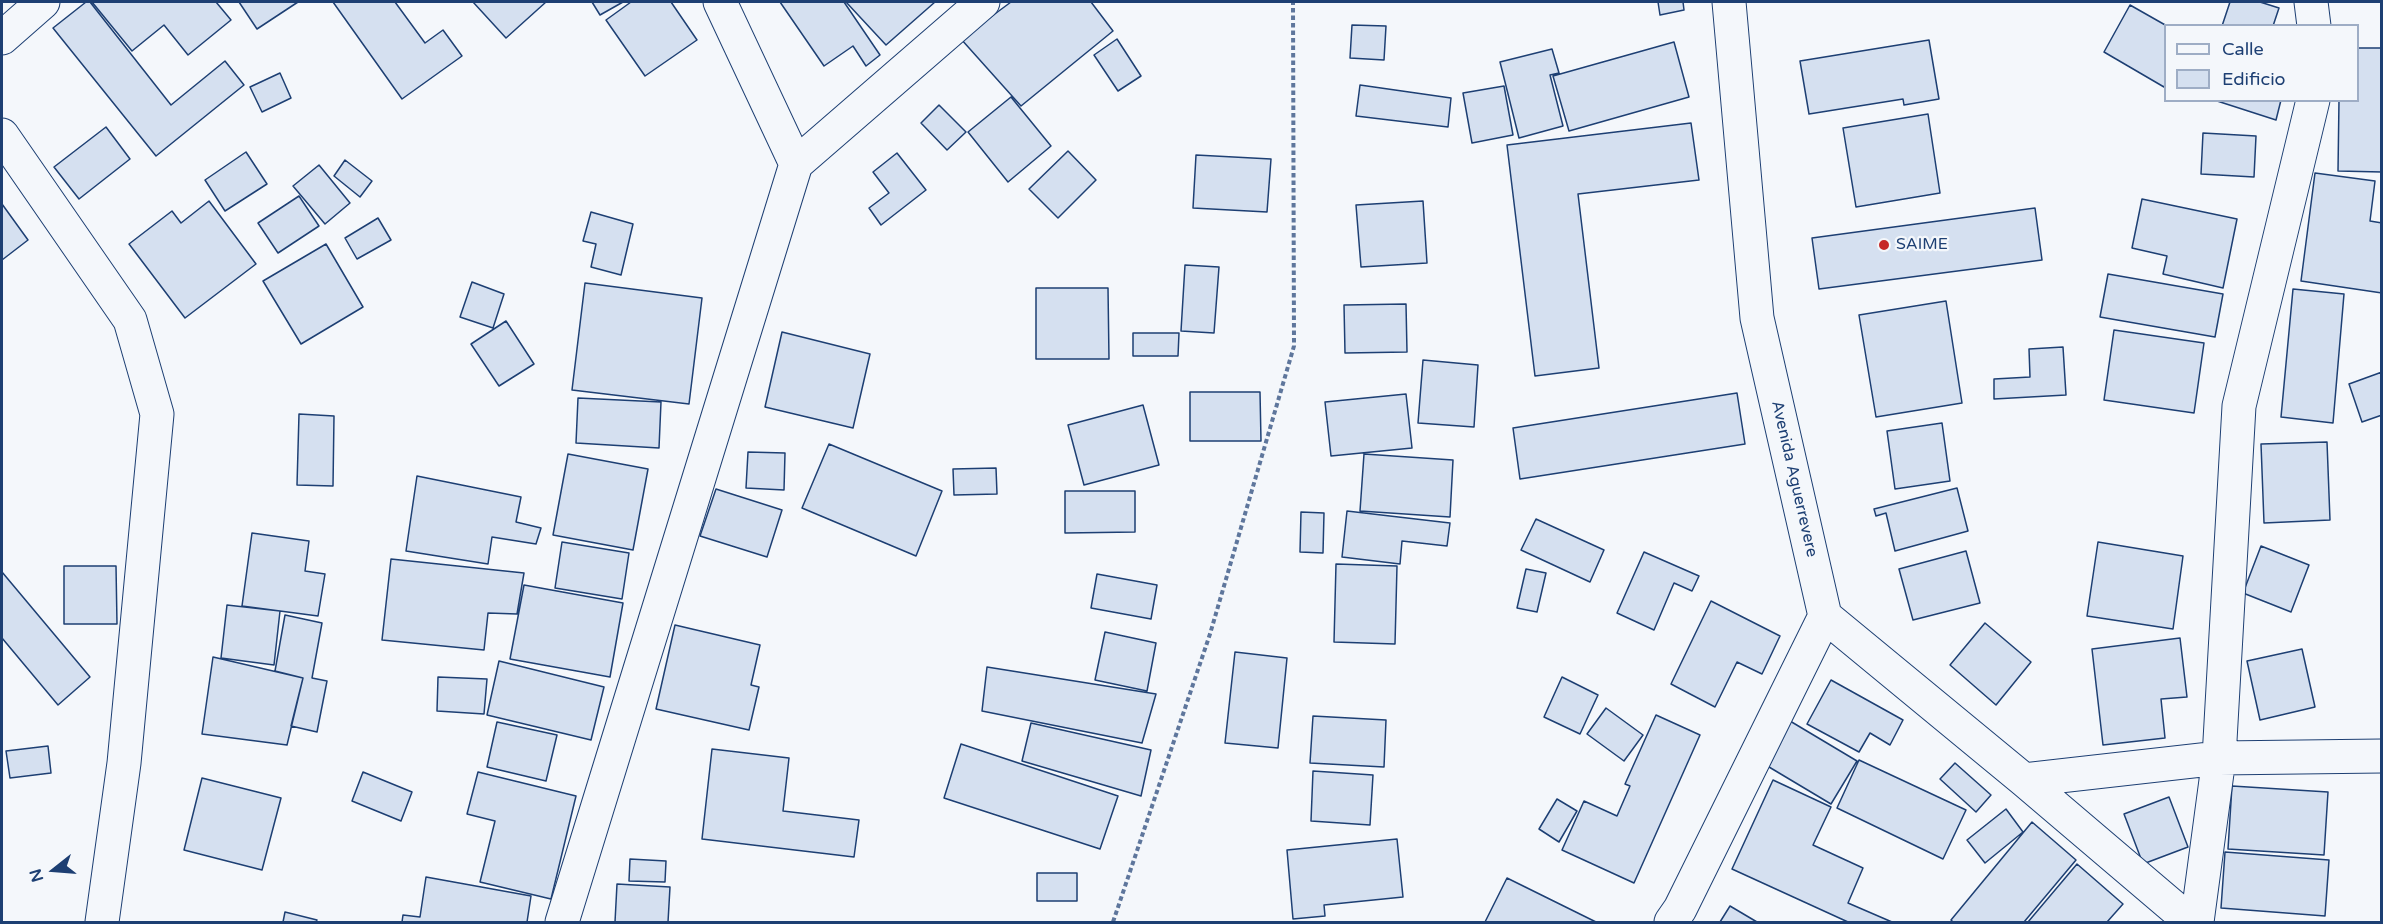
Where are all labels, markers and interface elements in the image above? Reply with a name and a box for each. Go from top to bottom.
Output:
legend [2164,24,2359,102]
text: Calle [2222,38,2264,60]
text: Edificio [2222,68,2286,90]
place label: SAIME [1896,235,1948,255]
marker: SAIME [1877,238,1891,252]
street label: Avenida Aguerrevere [1767,399,1821,559]
north arrow [24,840,84,900]
text: N [25,866,48,884]

